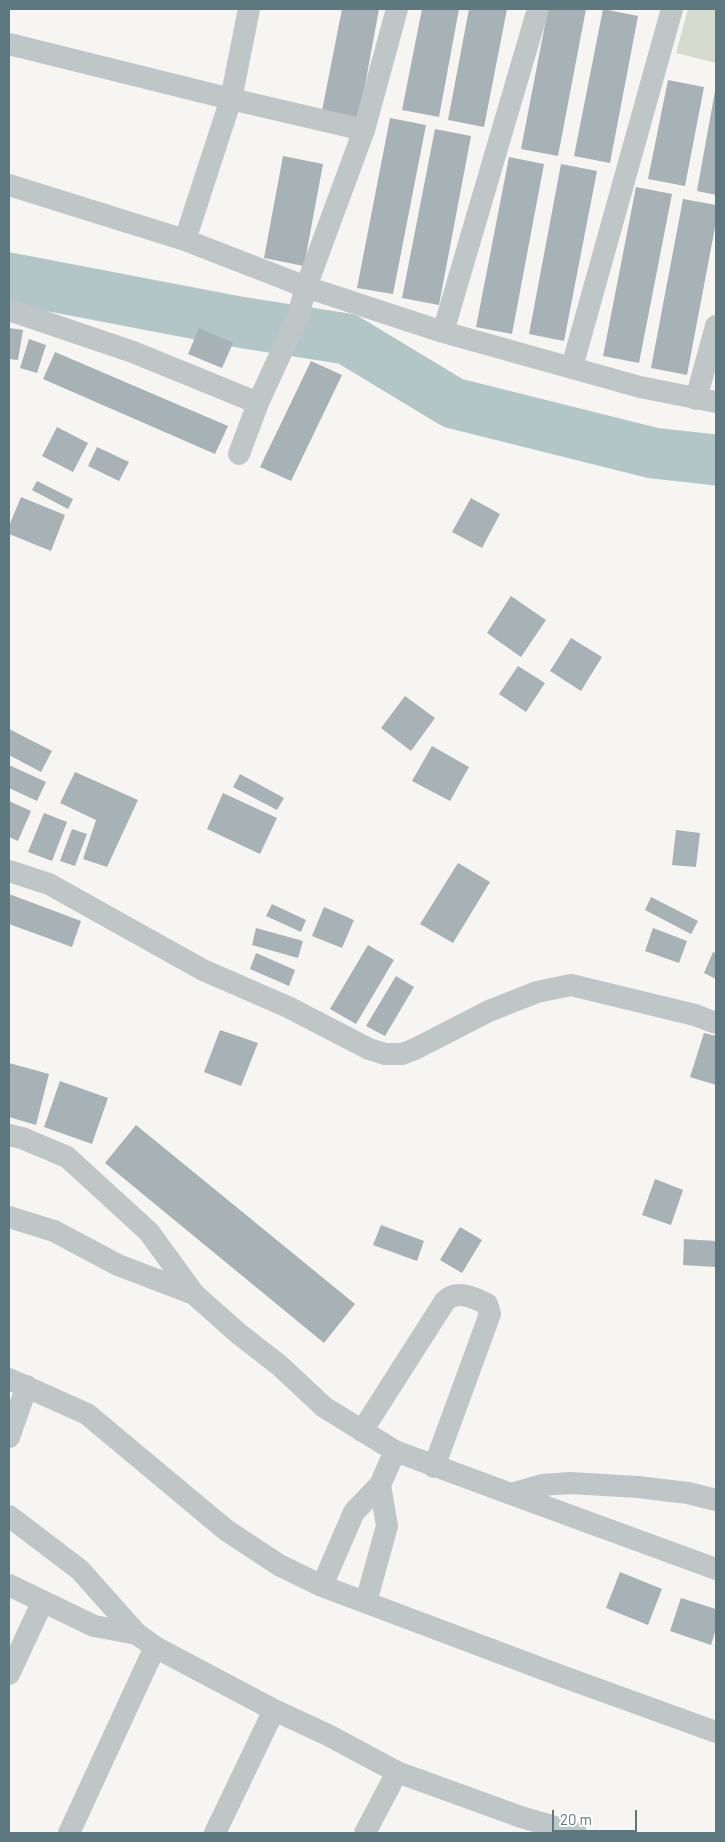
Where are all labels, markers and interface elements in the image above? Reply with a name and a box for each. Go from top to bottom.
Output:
scale bar [555,1800,640,1832]
text: 20 m [560,1810,592,1828]

